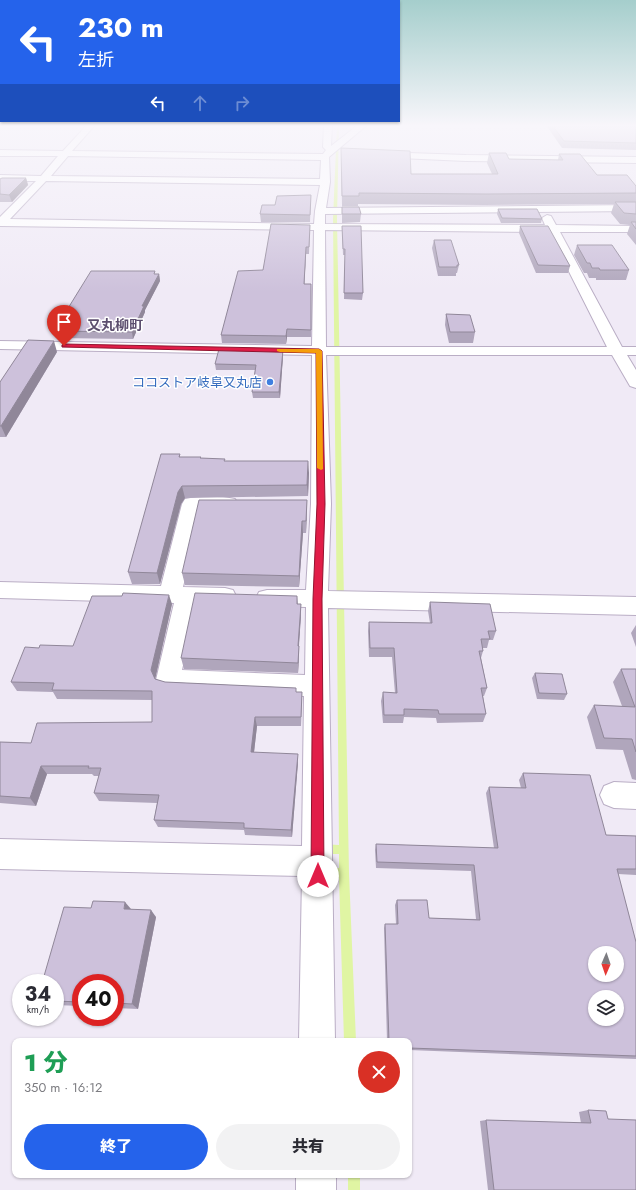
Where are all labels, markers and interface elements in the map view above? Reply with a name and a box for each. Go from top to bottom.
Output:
text: 230 m [78,7,164,48]
icon: left [12,16,64,68]
text: 左折 [78,47,114,73]
icon: left [147,92,169,114]
icon: ahead [189,92,211,114]
icon: right [231,92,253,114]
pin [47,305,81,346]
icon: arrive [53,311,75,333]
district label: 又丸柳町 [87,315,143,335]
place label: ココストア岐阜又丸店 [132,373,262,392]
marker: ココストア岐阜又丸店 [265,377,275,387]
position arrow [297,855,339,897]
north arrow [588,946,624,982]
map controls [588,946,624,1026]
speed limit sign: 40 [72,974,124,1026]
text: 34 [25,980,51,1009]
button: layers [588,990,624,1026]
text: km/h [27,1002,49,1017]
text: 1 分 [24,1045,68,1080]
button: close [358,1051,400,1093]
text: 350 m · 16:12 [24,1078,102,1097]
button: 終了 [24,1124,208,1170]
button: 共有 [216,1124,400,1170]

